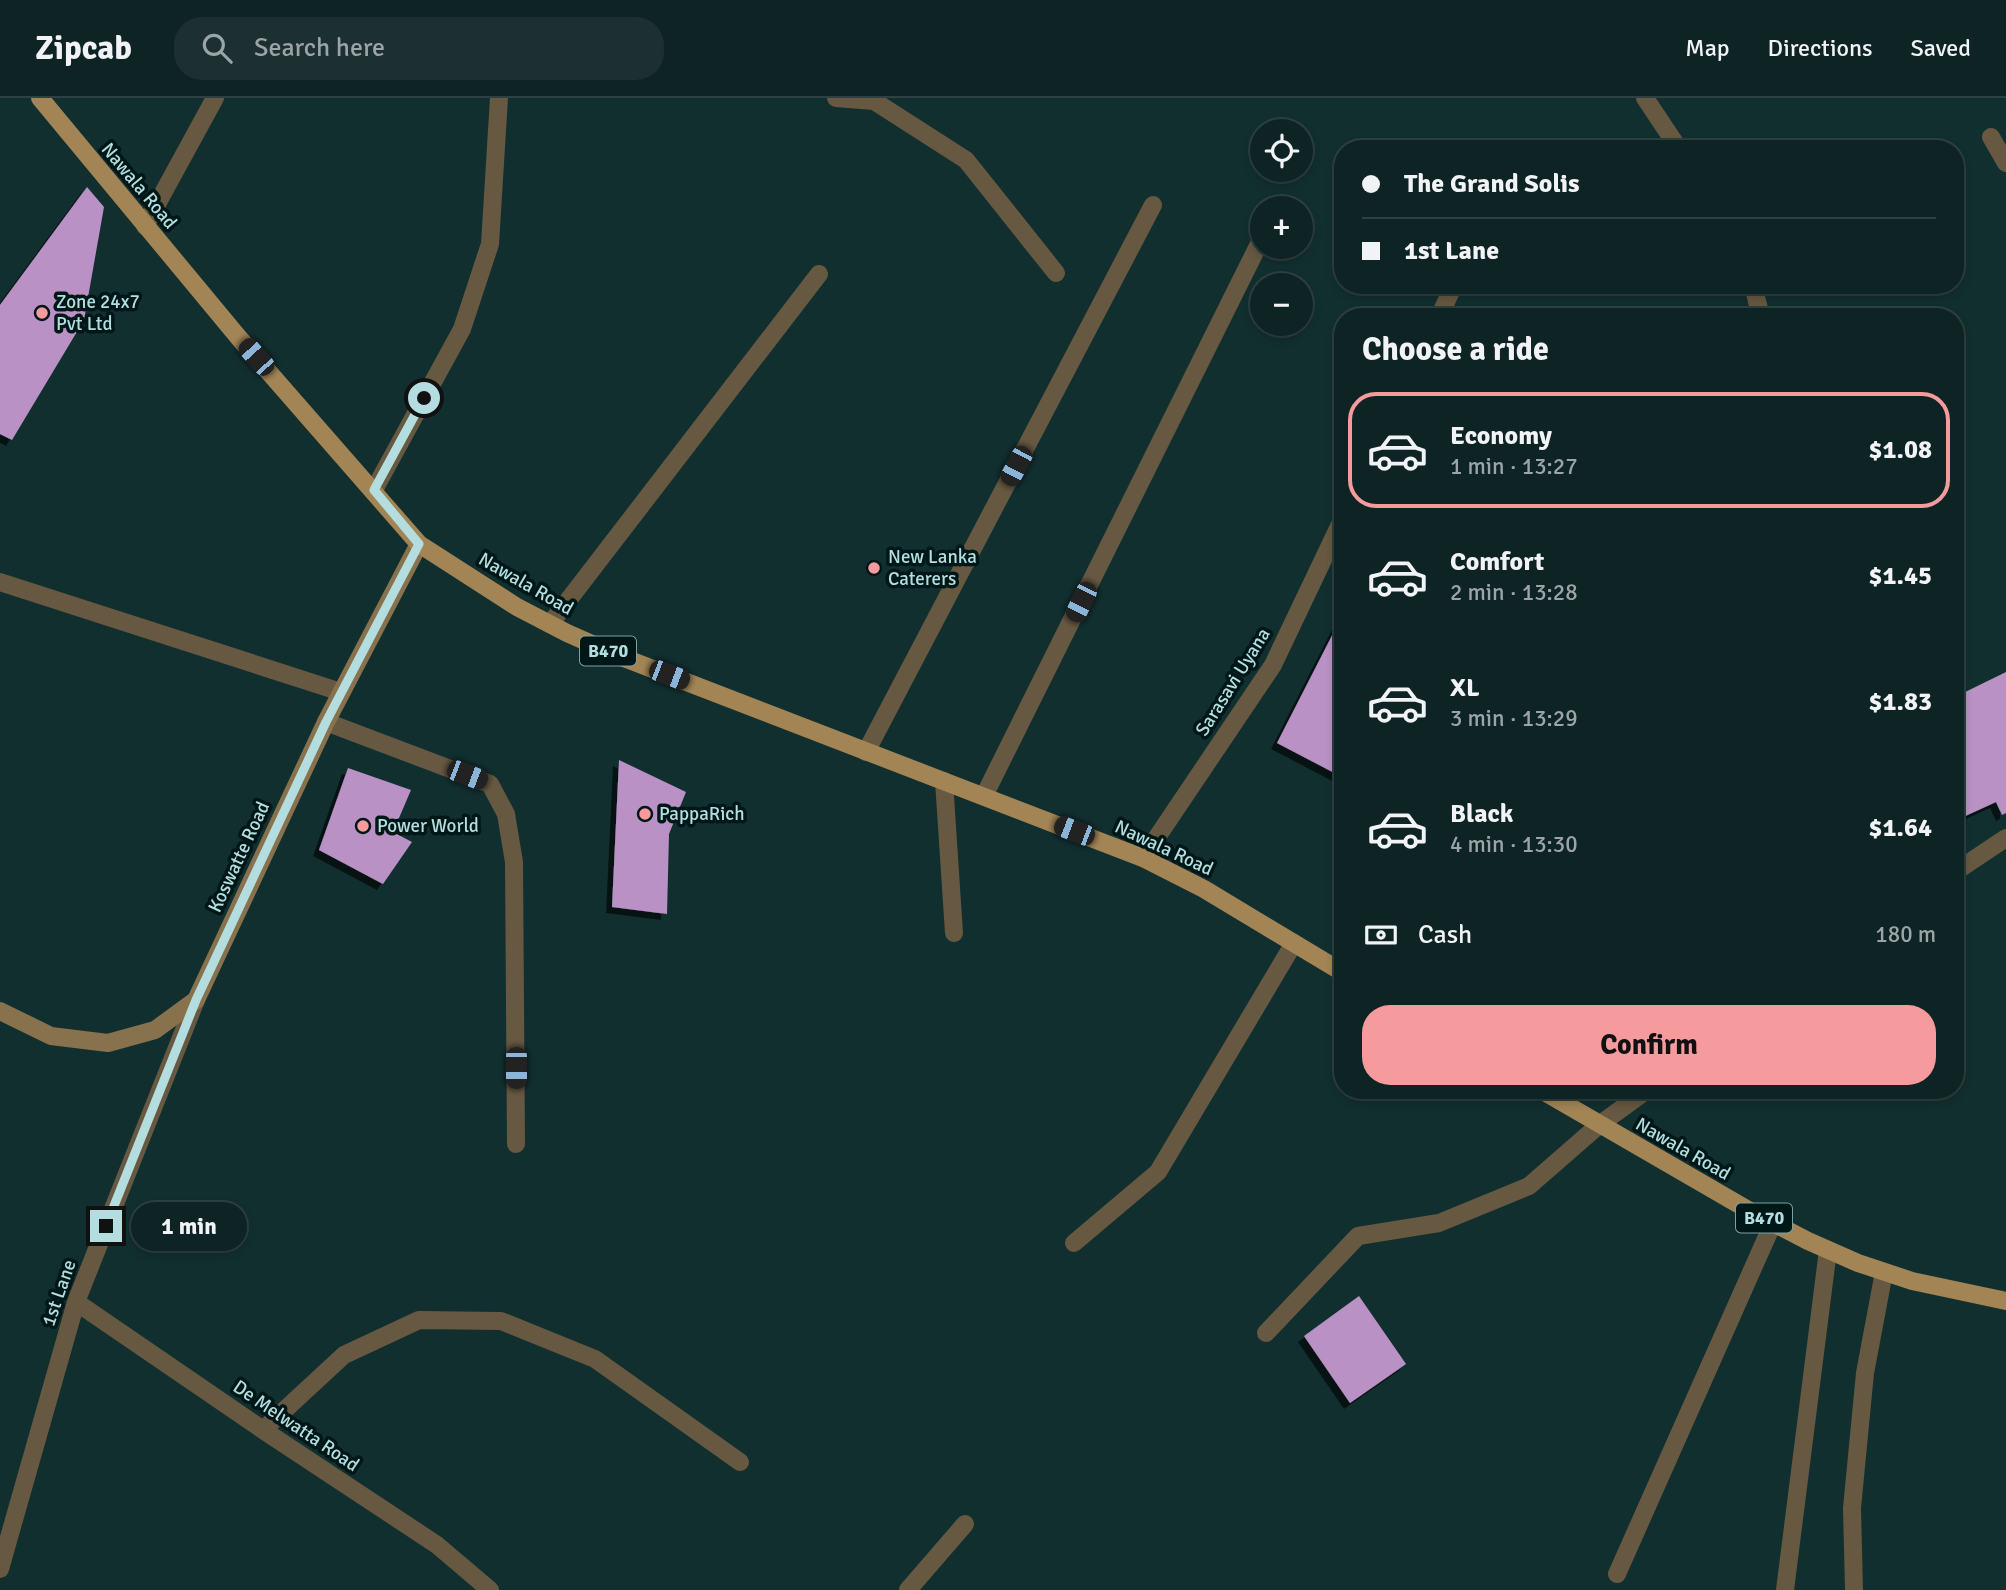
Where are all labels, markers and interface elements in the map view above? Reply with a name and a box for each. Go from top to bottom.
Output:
search box [174,17,664,80]
text: Zipcab [35,28,132,69]
icon: search [198,29,236,67]
text: Search here [254,32,385,64]
text: Map [1685,33,1730,63]
text: Directions [1768,33,1873,63]
text: Saved [1911,33,1971,63]
map controls [1250,119,1313,336]
button: locate [1250,119,1313,182]
street label: Nawala Road [96,138,182,234]
text: The Grand Solis [1404,168,1580,200]
button: + [1250,196,1313,259]
text: 1st Lane [1404,235,1499,267]
button: − [1250,273,1313,336]
place label: Zone 24x7 Pvt Ltd [56,290,140,336]
marker: Zone 24x7 Pvt Ltd [34,305,50,321]
text: Choose a ride [1362,330,1549,369]
car [235,334,278,380]
route start [408,382,440,414]
icon: car [1366,419,1429,482]
text: Economy [1450,420,1552,452]
text: $1.08 [1868,434,1932,466]
car [997,443,1036,489]
text: 1 min · 13:27 [1450,452,1578,481]
place label: New Lanka Caterers [888,545,977,591]
icon: car [1366,545,1429,608]
text: Comfort [1450,546,1544,578]
street label: Nawala Road [474,547,578,621]
marker: New Lanka Caterers [866,560,882,576]
text: $1.45 [1868,560,1932,592]
text: 2 min · 13:28 [1450,578,1578,607]
car [1063,579,1100,625]
street label: Sarasavi Uyana [1190,623,1276,741]
road number: B470 [580,636,636,666]
car [646,658,693,692]
icon: car [1366,671,1429,734]
text: XL [1450,672,1480,704]
text: $1.83 [1868,686,1932,718]
text: 3 min · 13:29 [1450,704,1578,733]
car [444,758,491,792]
icon: car [1366,797,1429,860]
street label: Koswatte Road [203,798,275,916]
text: Black [1450,798,1513,830]
place label: PappaRich [659,802,745,826]
marker: PappaRich [637,806,653,822]
text: $1.64 [1868,812,1932,844]
place label: Power World [377,814,479,838]
car [1051,814,1098,848]
street label: Nawala Road [1111,815,1217,881]
marker: Power World [355,818,371,834]
text: 4 min · 13:30 [1450,830,1578,859]
icon: cash [1362,916,1400,954]
text: Cash [1418,919,1472,951]
text: 180 m [1875,920,1936,949]
button: Confirm [1362,1005,1936,1085]
car [506,1047,527,1089]
street label: Nawala Road [1631,1112,1735,1186]
callout: 1 min [130,1202,246,1250]
road number: B470 [1736,1204,1792,1232]
route end [90,1210,122,1242]
text: 1 min [161,1212,217,1241]
street label: 1st Lane [36,1257,82,1329]
street label: De Melwatta Road [228,1375,364,1477]

